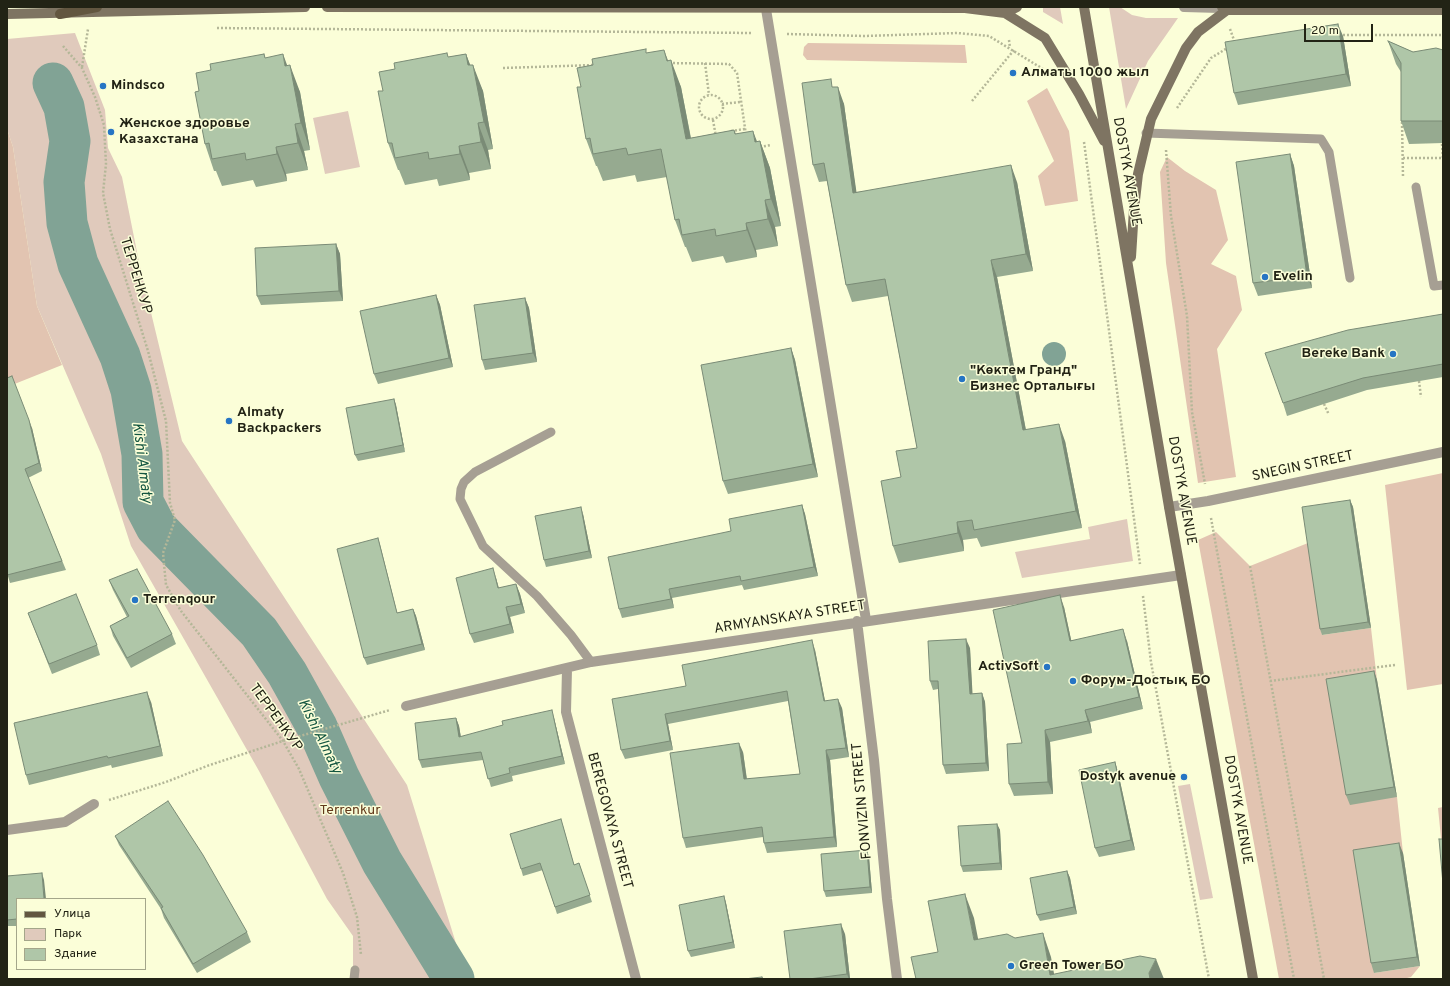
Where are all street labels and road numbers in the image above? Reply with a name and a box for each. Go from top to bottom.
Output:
street label: DOSTYK AVENUE [1108,116,1144,228]
street label: ТЕРРЕНКУР [115,236,155,316]
street label: DOSTYK AVENUE [1163,435,1199,547]
street label: SNEGIN STREET [1251,448,1355,486]
street label: ARMYANSKAYA STREET [713,598,867,638]
street label: ТЕРРЕНКУР [245,681,305,755]
street label: FONVIZIN STREET [850,742,876,860]
street label: BEREGOVAYA STREET [583,751,635,891]
street label: DOSTYK AVENUE [1219,754,1255,866]

